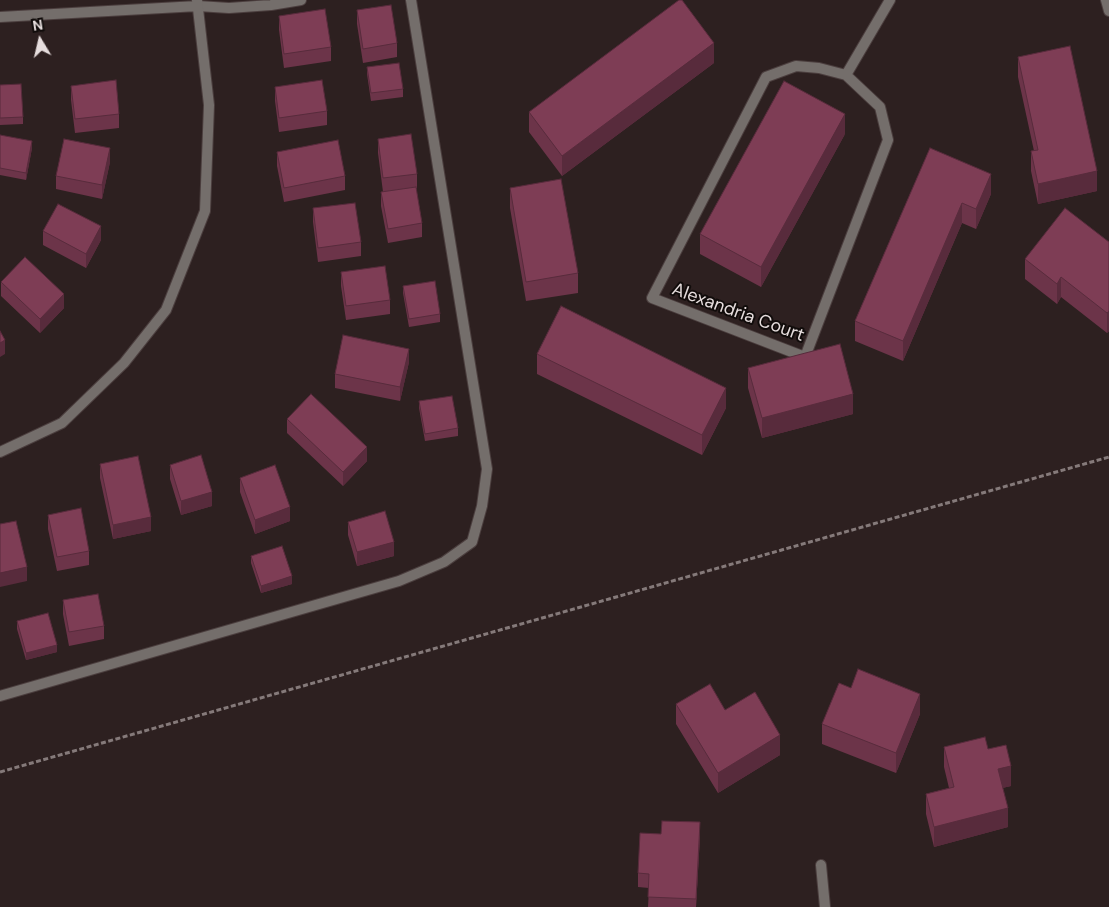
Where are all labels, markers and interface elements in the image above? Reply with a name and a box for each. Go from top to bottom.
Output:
north arrow [15,15,65,65]
text: N [31,15,44,35]
street label: Alexandria Court [669,279,807,347]

